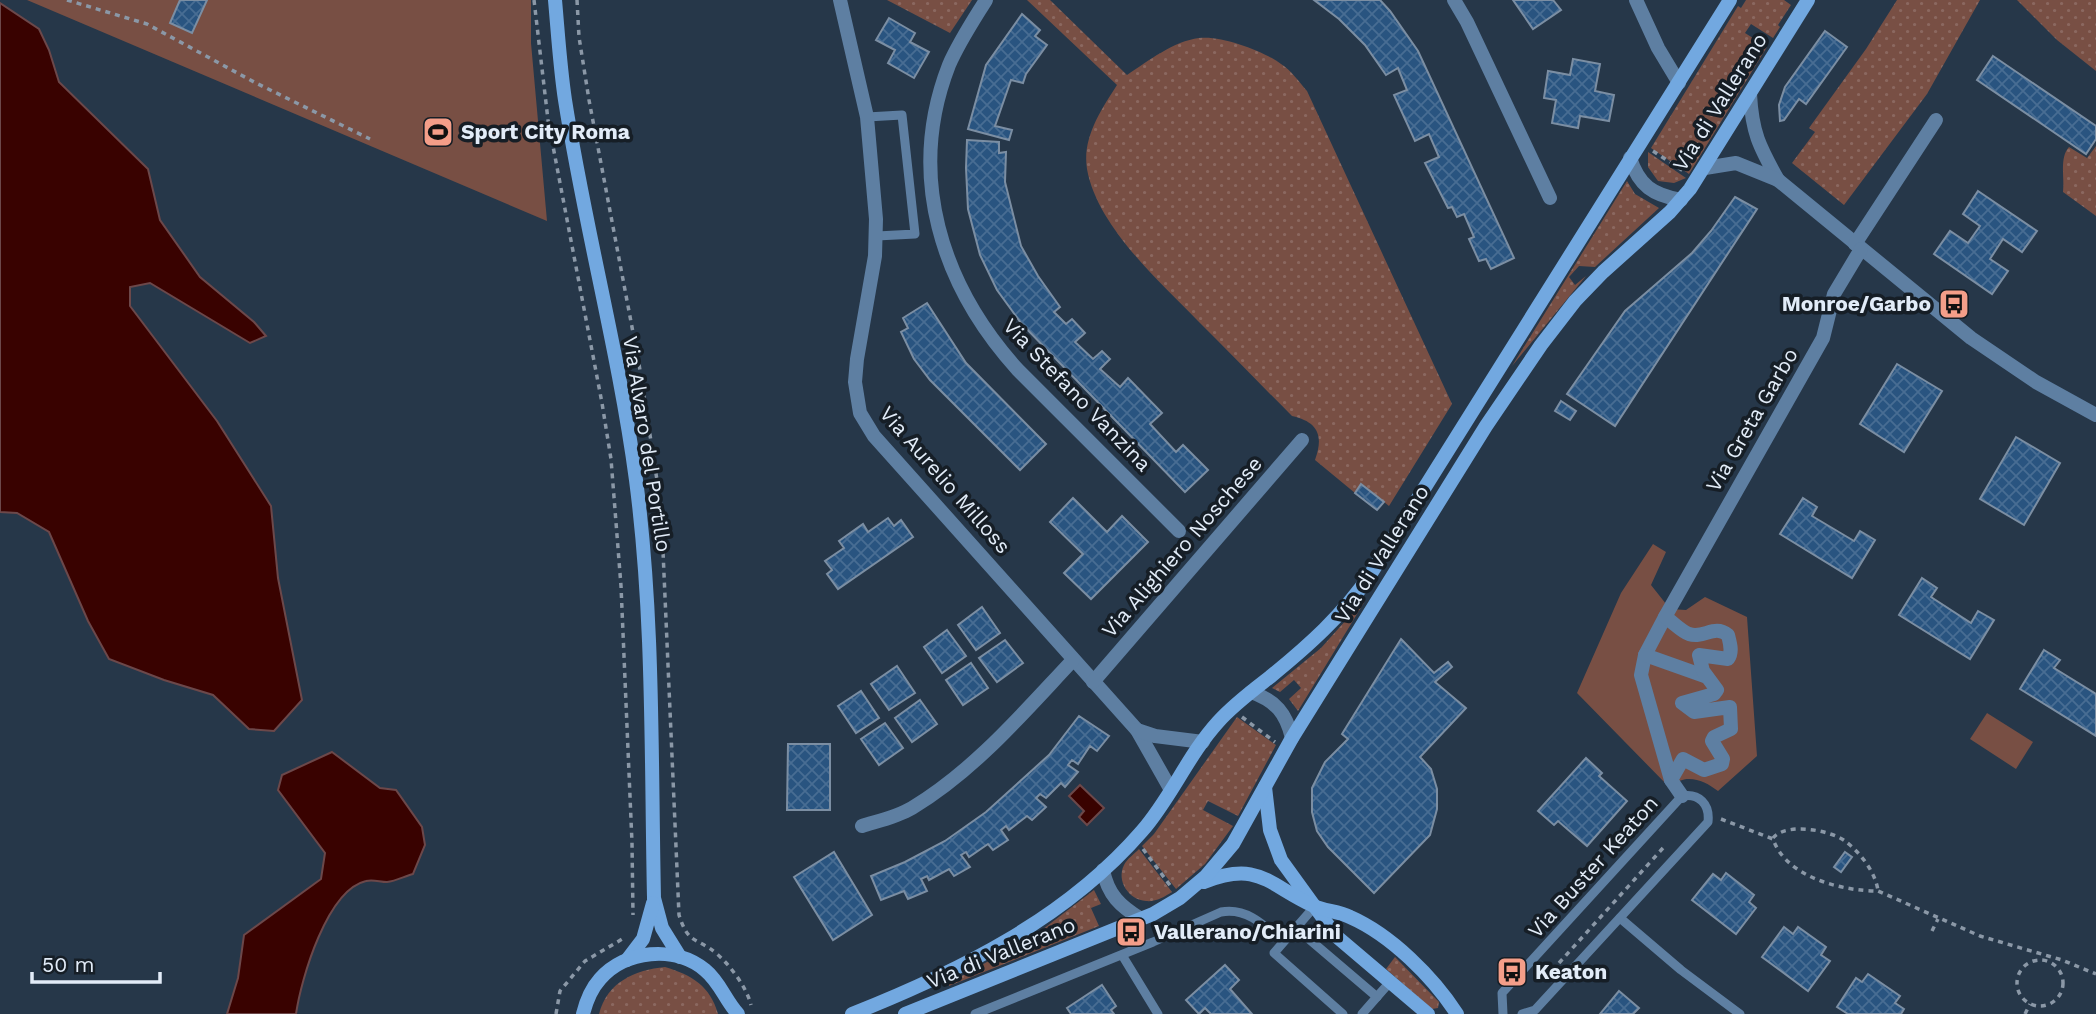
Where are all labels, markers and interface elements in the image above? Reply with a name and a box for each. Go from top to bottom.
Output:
street label: Via di Vallerano [1667,28,1772,175]
sports icon: Sport City Roma [421,115,455,149]
place label: Sport City Roma [461,119,631,144]
bus stop icon: Monroe/Garbo [1937,287,1971,321]
place label: Monroe/Garbo [1782,291,1931,316]
street label: Via Stefano Vanzina [998,313,1157,476]
street label: Via Alvaro del Portillo [618,334,677,554]
street label: Via Greta Garbo [1700,343,1803,496]
street label: Via Aurelio Milloss [875,401,1016,558]
street label: Via Alighiero Noschese [1096,451,1267,642]
street label: Via di Vallerano [1329,480,1434,627]
street label: Via Buster Keaton [1522,790,1663,943]
street label: Via di Vallerano [923,911,1079,994]
bus stop icon: Vallerano/Chiarini [1114,915,1148,949]
place label: Vallerano/Chiarini [1154,919,1341,944]
scale bar [32,940,159,984]
text: 50 m [42,952,94,977]
bus stop icon: Keaton [1495,955,1529,989]
place label: Keaton [1535,959,1607,984]

